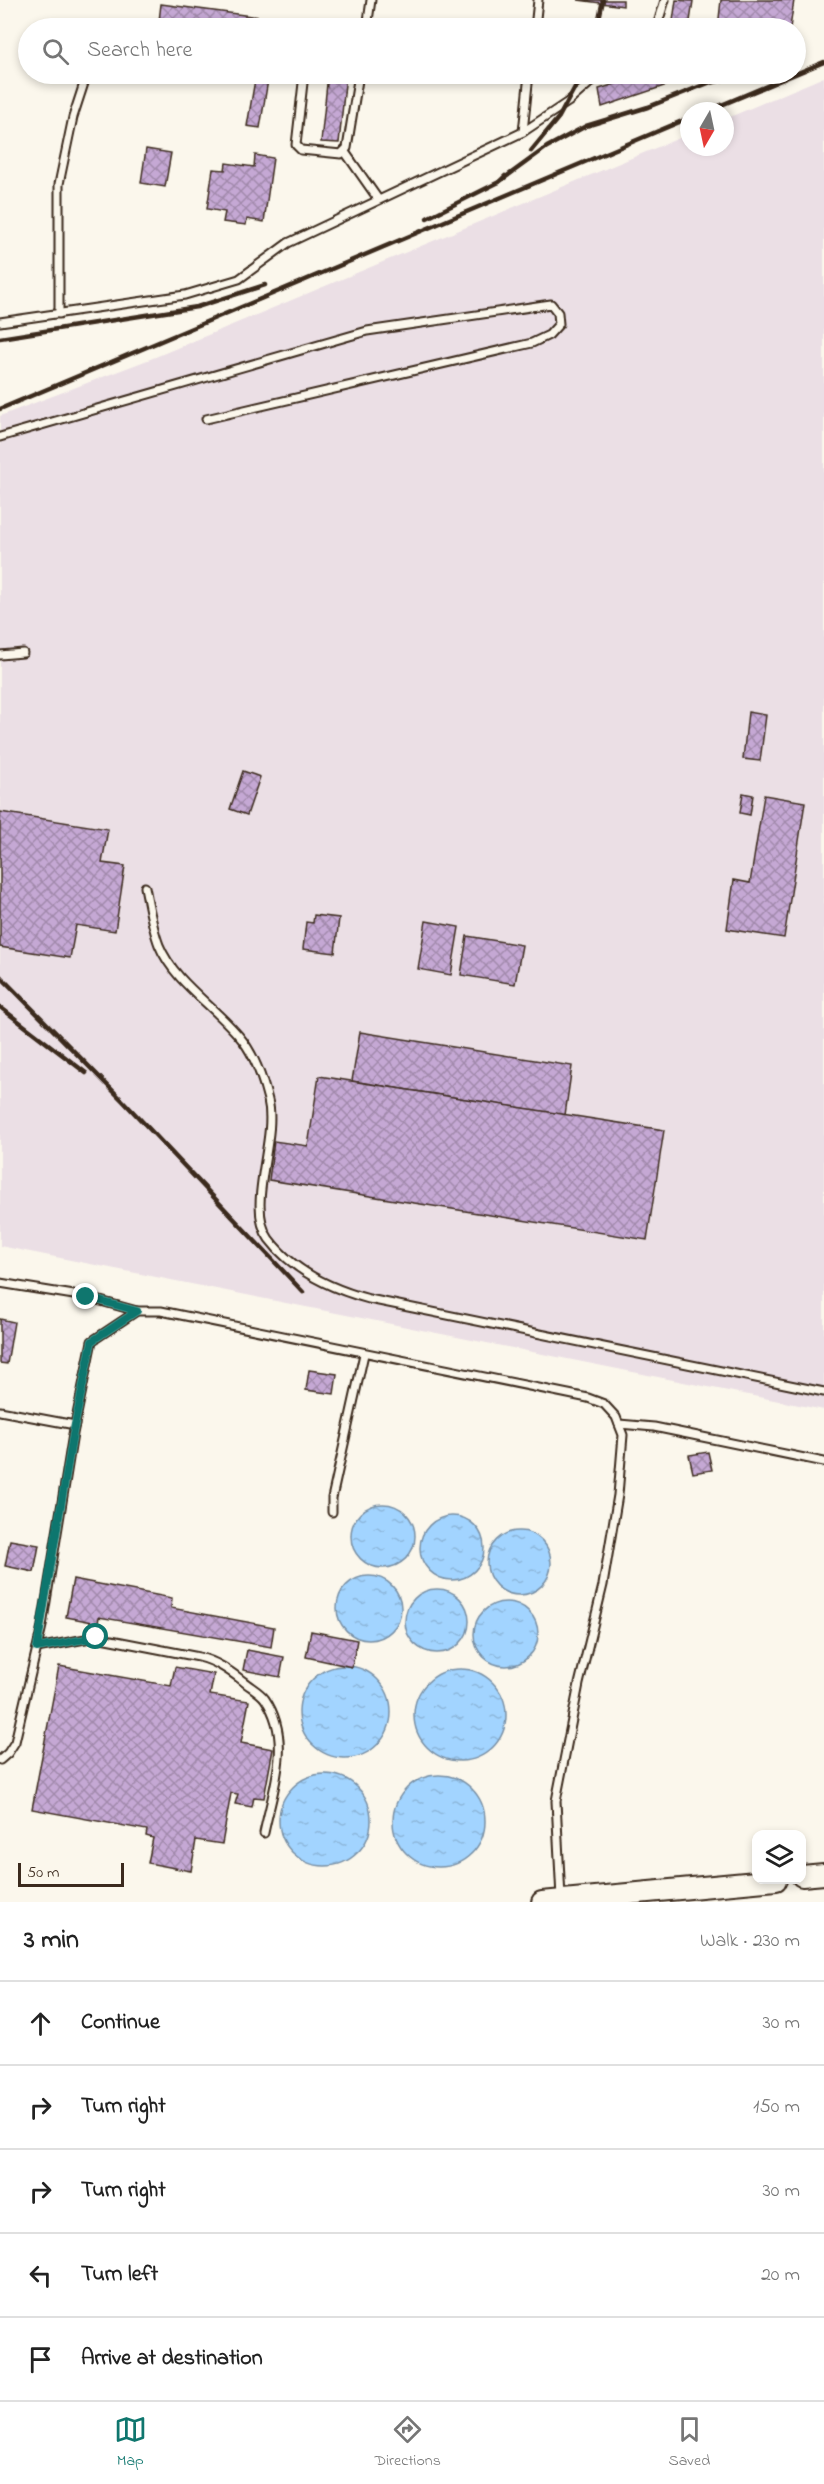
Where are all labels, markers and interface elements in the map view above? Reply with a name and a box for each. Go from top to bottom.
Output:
search box [18,18,806,84]
icon: search [39,35,72,68]
text: Search here [87,35,192,67]
north arrow [680,102,734,156]
route end [72,1283,98,1309]
route start [82,1623,108,1649]
map controls [752,1830,806,1884]
button: layers [752,1830,806,1884]
scale bar [18,1860,124,1888]
text: 50 m [27,1861,59,1885]
text: 3 min [24,1922,79,1960]
text: Walk · 230 m [700,1927,800,1956]
icon: ahead [24,2007,57,2040]
text: Continue [81,2007,160,2039]
text: 30 m [763,2009,800,2038]
icon: right [24,2091,57,2124]
text: Turn right [81,2091,166,2123]
text: 150 m [753,2093,800,2122]
icon: right [24,2175,57,2208]
text: Turn right [81,2175,166,2207]
text: 30 m [763,2177,800,2206]
icon: left [24,2259,57,2292]
text: Turn left [81,2259,158,2291]
text: 20 m [761,2261,800,2290]
icon: arrive [24,2343,57,2376]
text: Arrive at destination [81,2343,263,2375]
tab: Map [114,2413,147,2473]
tab: Directions [374,2413,441,2473]
tab: Saved [668,2413,710,2473]

